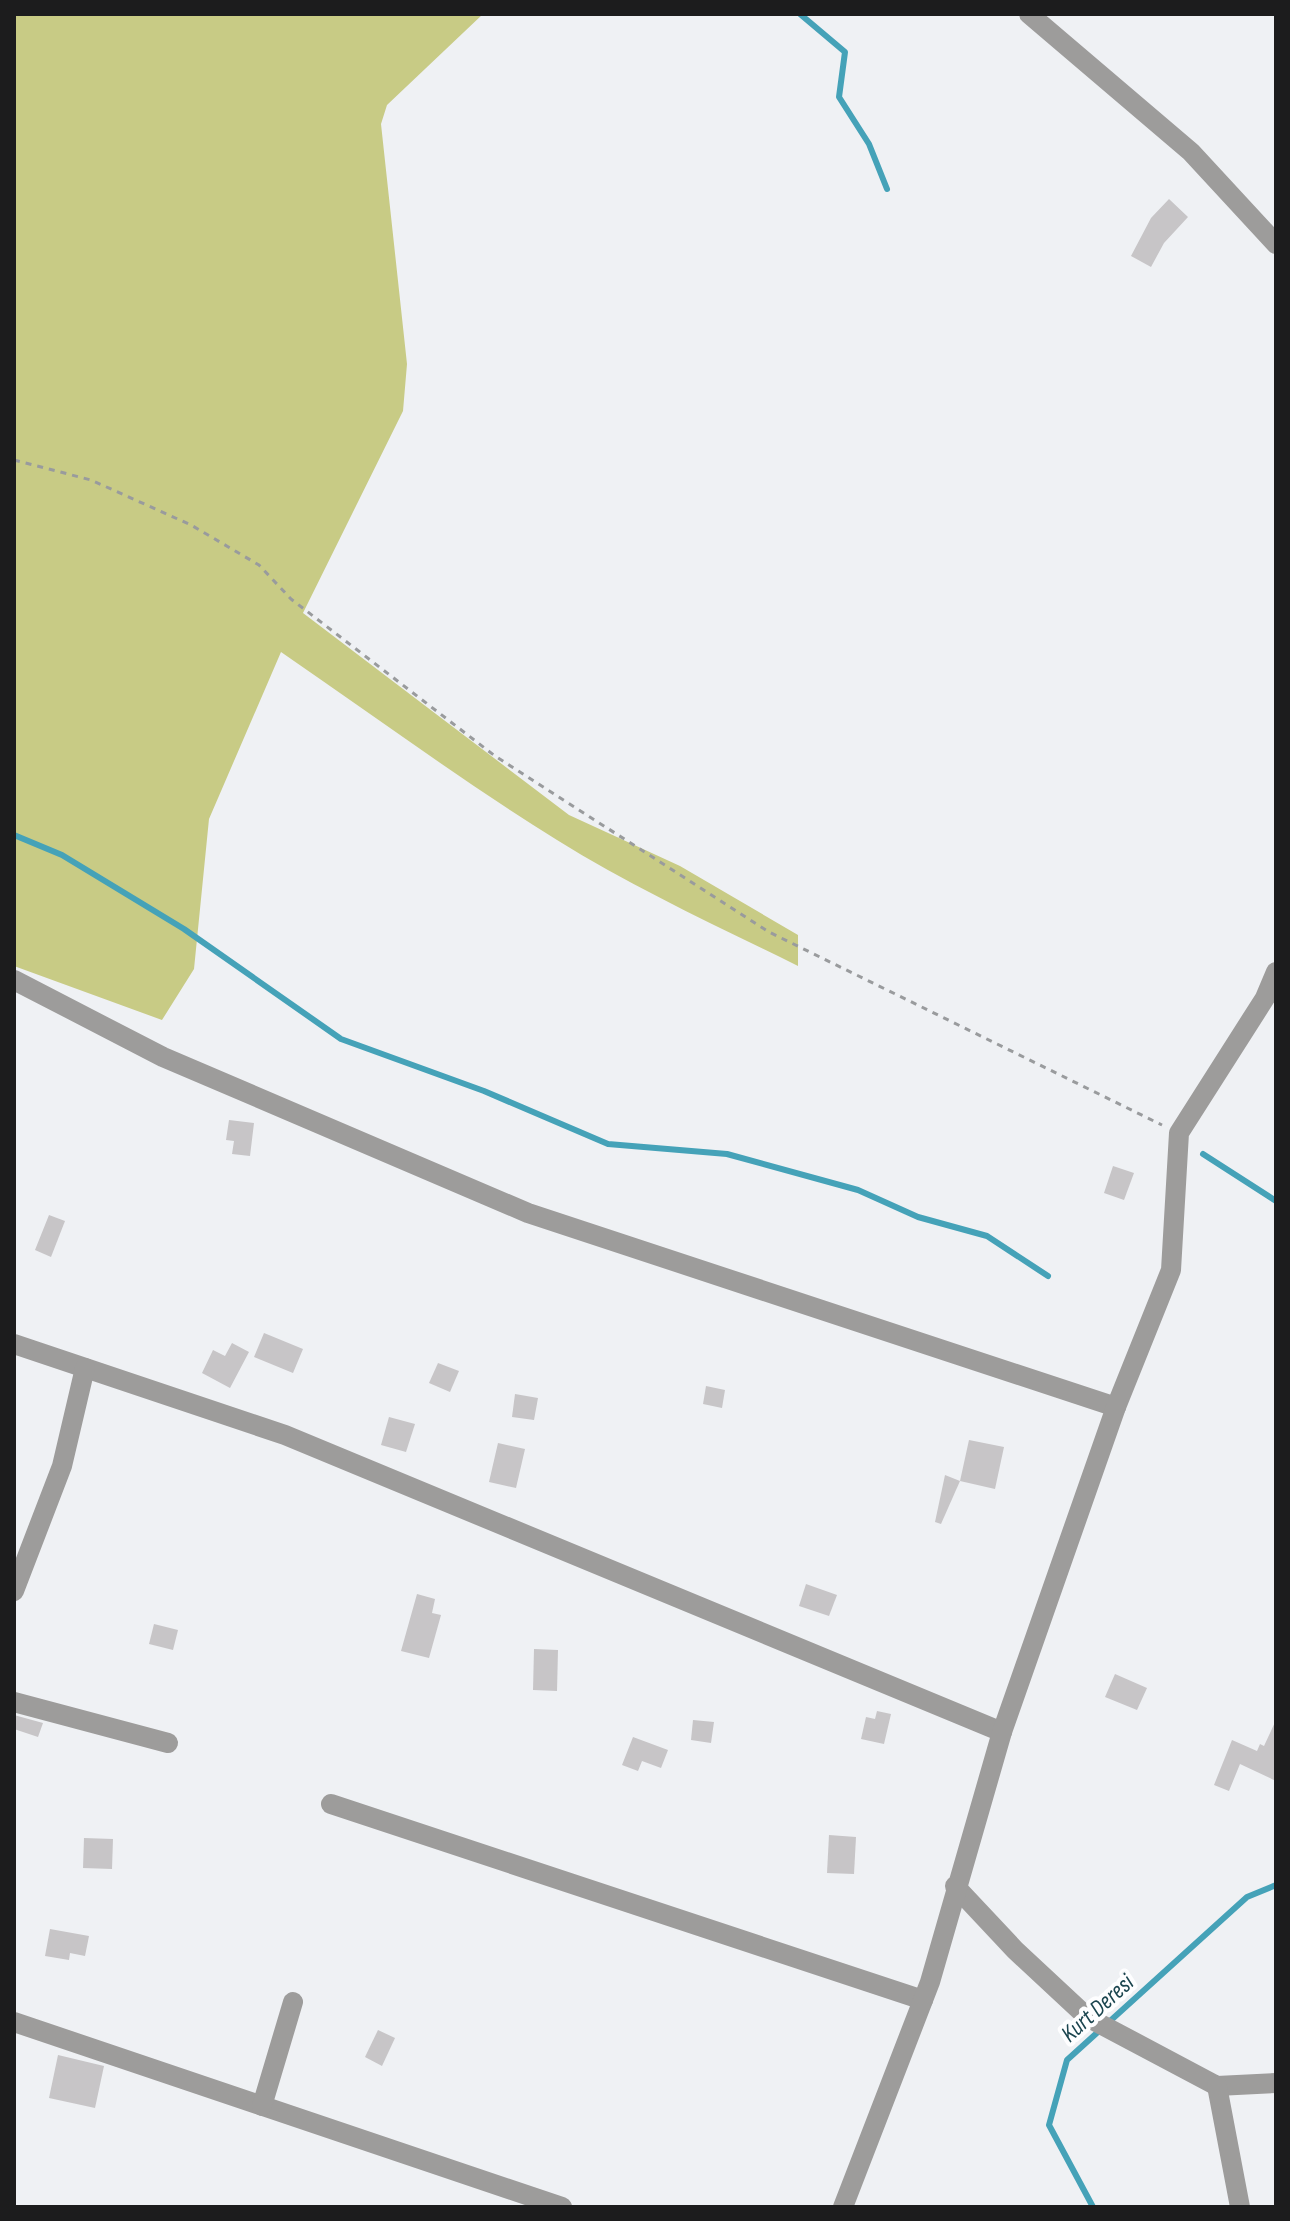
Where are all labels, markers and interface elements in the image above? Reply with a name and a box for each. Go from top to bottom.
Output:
water label: Kurt Deresi [1055,1968,1140,2048]

